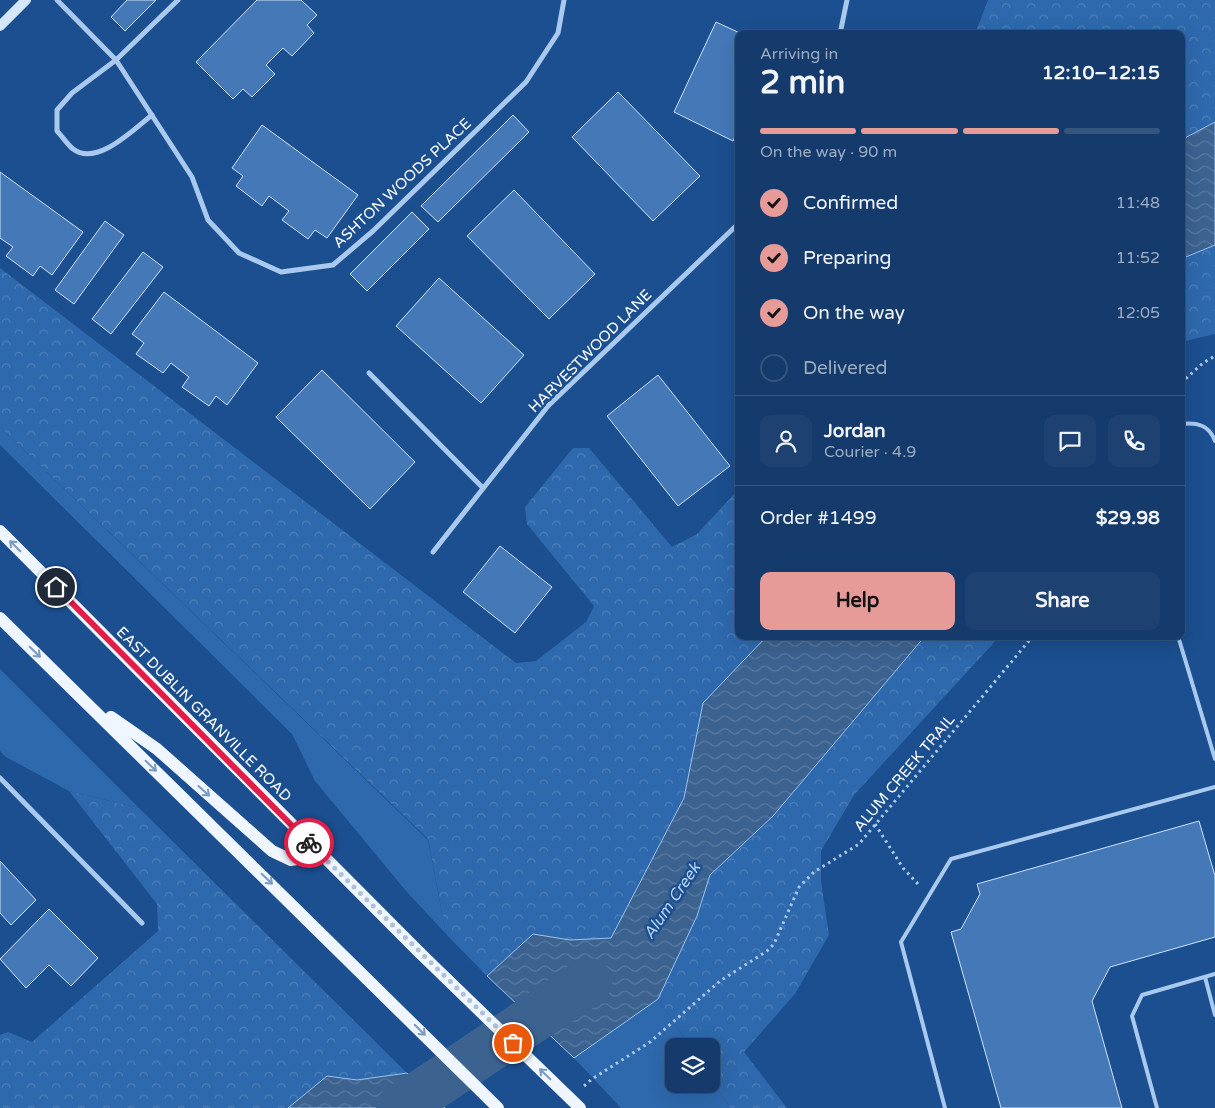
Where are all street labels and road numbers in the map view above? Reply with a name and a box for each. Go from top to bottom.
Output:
street label: ASHTON WOODS PLACE [329,114,475,252]
street label: HARVESTWOOD LANE [525,286,655,416]
street label: EAST DUBLIN GRANVILLE ROAD [113,623,295,805]
street label: ALUM CREEK TRAIL [850,710,959,835]

